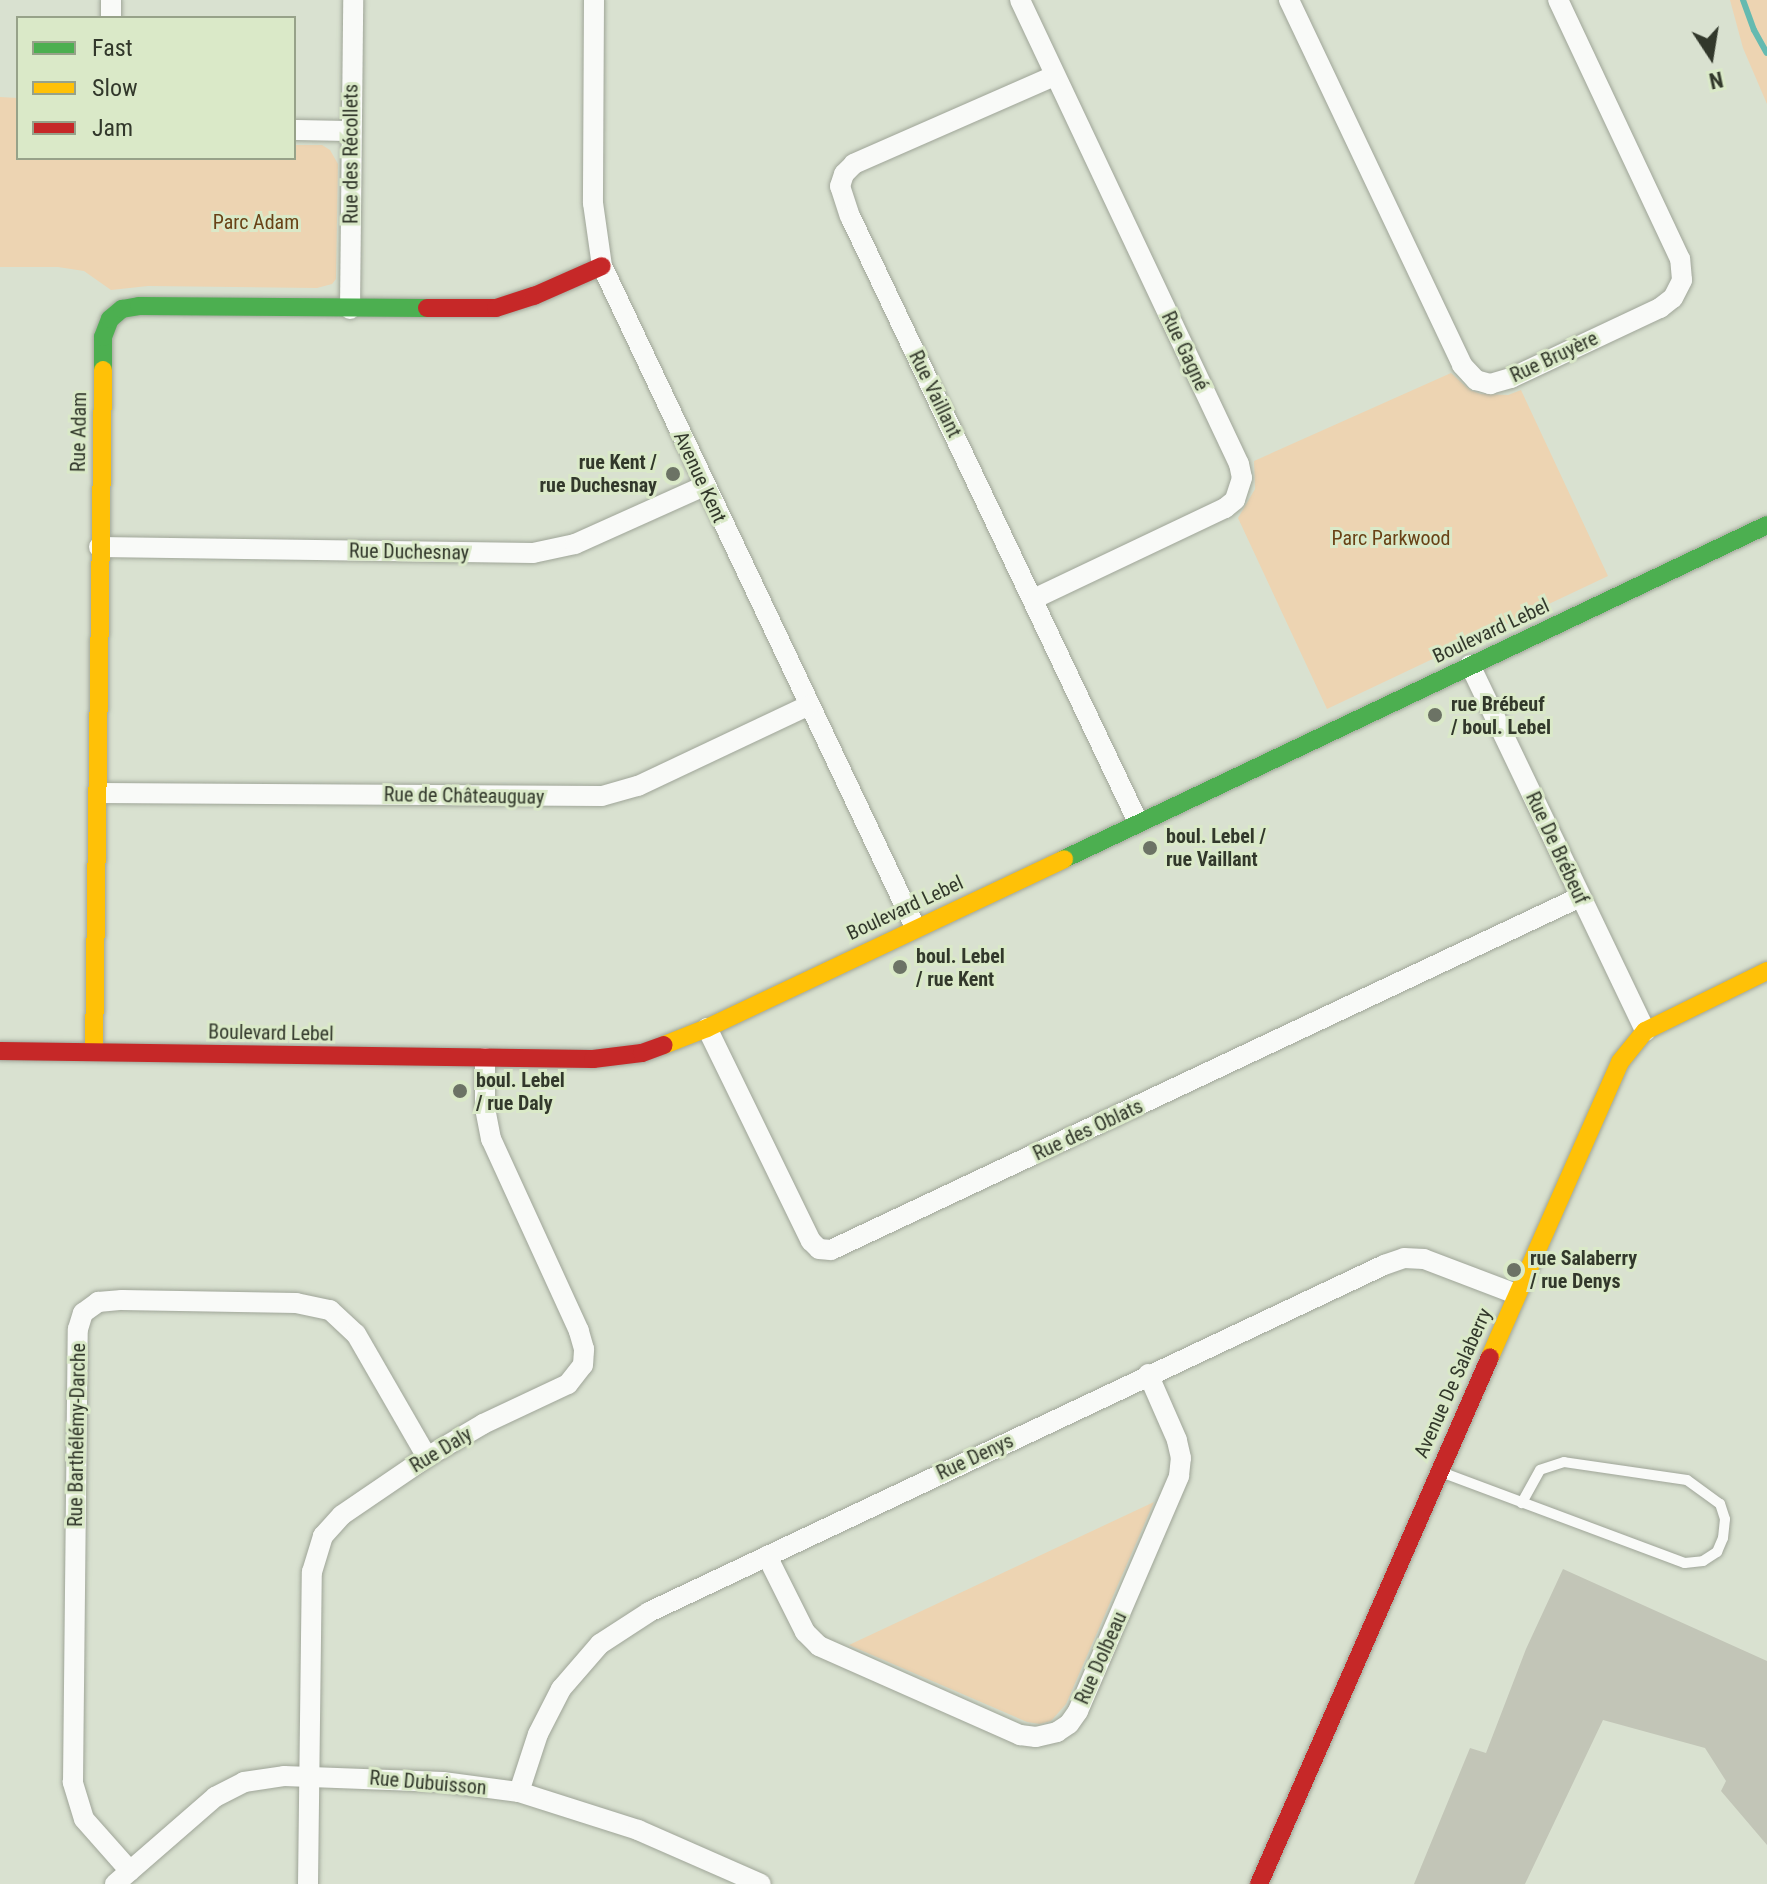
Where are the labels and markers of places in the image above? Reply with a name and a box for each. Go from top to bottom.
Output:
place label: rue Kent / rue Duchesnay [540,450,657,497]
marker: rue Kent / rue Duchesnay [664,465,682,483]
place label: rue Brébeuf / boul. Lebel [1451,692,1551,739]
marker: rue Brébeuf / boul. Lebel [1426,706,1444,724]
place label: boul. Lebel / rue Vaillant [1166,824,1266,871]
marker: boul. Lebel / rue Vaillant [1141,839,1159,857]
place label: boul. Lebel / rue Kent [916,944,1005,991]
marker: boul. Lebel / rue Kent [891,958,909,976]
place label: boul. Lebel / rue Daly [476,1068,565,1115]
marker: boul. Lebel / rue Daly [451,1082,469,1100]
place label: rue Salaberry / rue Denys [1530,1246,1637,1293]
marker: rue Salaberry / rue Denys [1505,1261,1523,1279]

